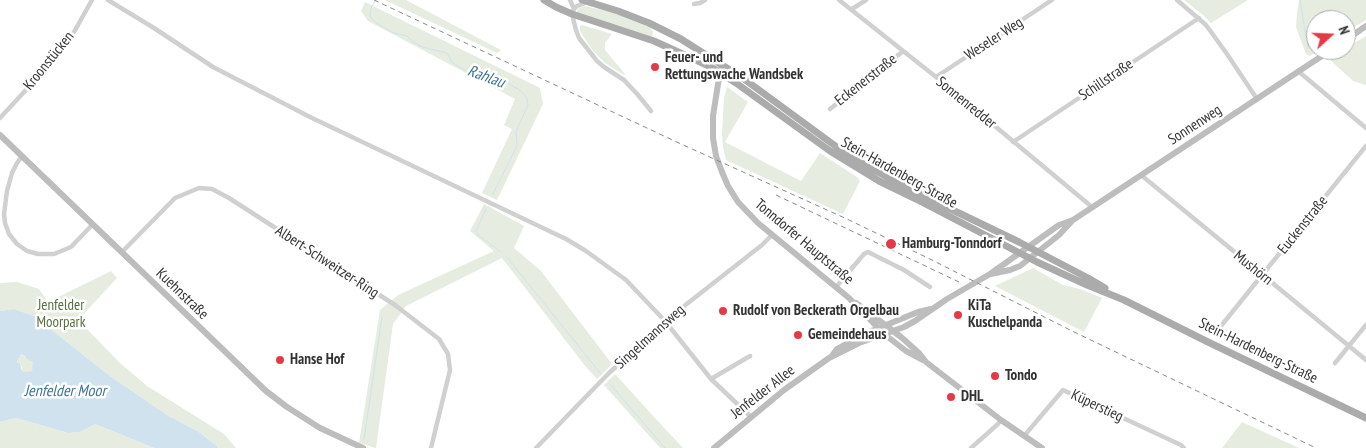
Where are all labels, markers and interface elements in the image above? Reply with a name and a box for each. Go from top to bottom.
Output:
north arrow [1306,10,1356,60]
street label: Weseler Weg [961,13,1027,65]
text: N [1334,24,1354,37]
street label: Kroonstücken [20,28,78,94]
place label: Feuer- und Rettungswache Wandsbek [665,49,803,84]
street label: Eckenerstraße [832,50,900,110]
street label: Schillstraße [1076,55,1136,105]
water label: Rahlau [465,61,507,93]
marker: Feuer- und Rettungswache Wandsbek [649,61,661,73]
street label: Sonnenredder [932,73,1000,133]
street label: Sonnenweg [1165,101,1225,149]
street label: Stein-Hardenberg-Straße [838,134,960,212]
street label: Euckenstraße [1274,192,1332,258]
street label: Tonndorfer Hauptstraße [751,196,857,288]
street label: Albert-Schweitzer-Ring [272,222,382,302]
place label: Hamburg-Tonndorf [902,235,1001,253]
marker: Hamburg-Tonndorf [884,237,898,251]
street label: Mushörn [1230,247,1276,289]
street label: Kuehnstraße [152,265,212,323]
park label: Jenfelder Moorpark [36,297,86,332]
place label: KiTa Kuschelpanda [968,297,1042,332]
street label: Singelmannsweg [611,301,689,373]
place label: Rudolf von Beckerath Orgelbau [733,302,899,320]
marker: Rudolf von Beckerath Orgelbau [717,305,729,317]
marker: KiTa Kuschelpanda [952,309,964,321]
street label: Stein-Hardenberg-Straße [1196,314,1320,388]
place label: Gemeindehaus [808,326,886,344]
marker: Gemeindehaus [792,329,804,341]
place label: Hanse Hof [290,351,344,369]
marker: Hanse Hof [274,354,286,366]
street label: Jenfelder Allee [727,361,799,423]
place label: Tondo [1005,367,1037,385]
marker: Tondo [989,370,1001,382]
water label: Jenfelder Moor [24,381,106,401]
street label: Küperstieg [1068,386,1126,426]
place label: DHL [961,388,983,406]
marker: DHL [945,391,957,403]

